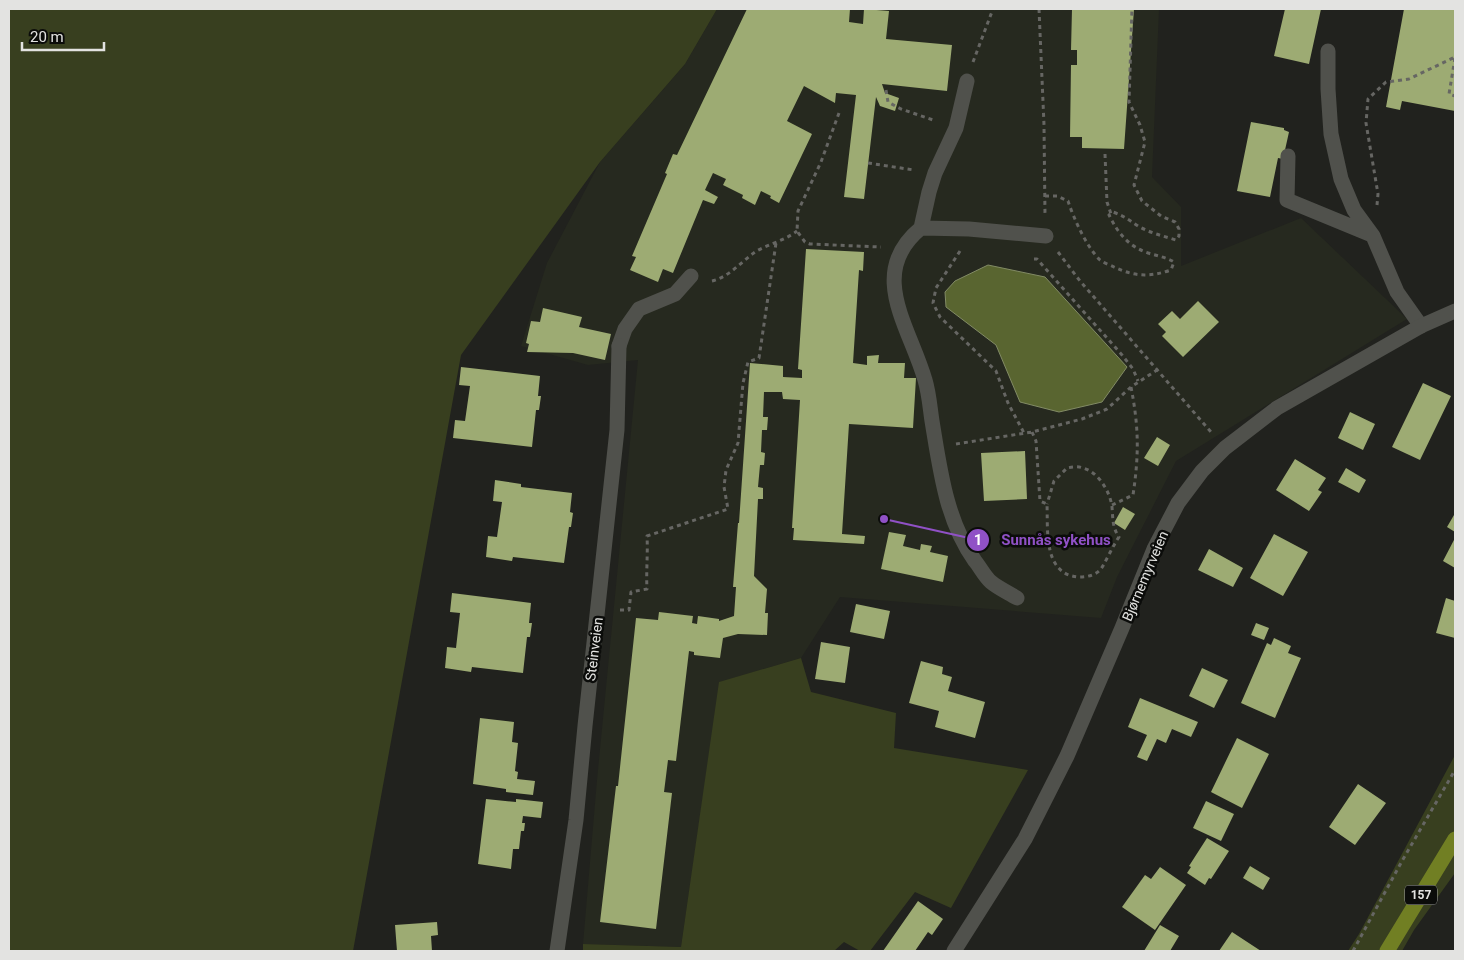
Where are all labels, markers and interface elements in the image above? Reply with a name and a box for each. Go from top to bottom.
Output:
scale bar [22,20,105,52]
text: 20 m [30,28,64,46]
callout: Sunnås sykehus [966,525,1121,555]
street label: Bjørnemyrveien [1119,529,1171,623]
text: 1 [974,531,982,549]
text: Sunnås sykehus [1001,531,1111,549]
street label: Steinveien [582,616,606,682]
road number: 157 [1405,886,1437,904]

